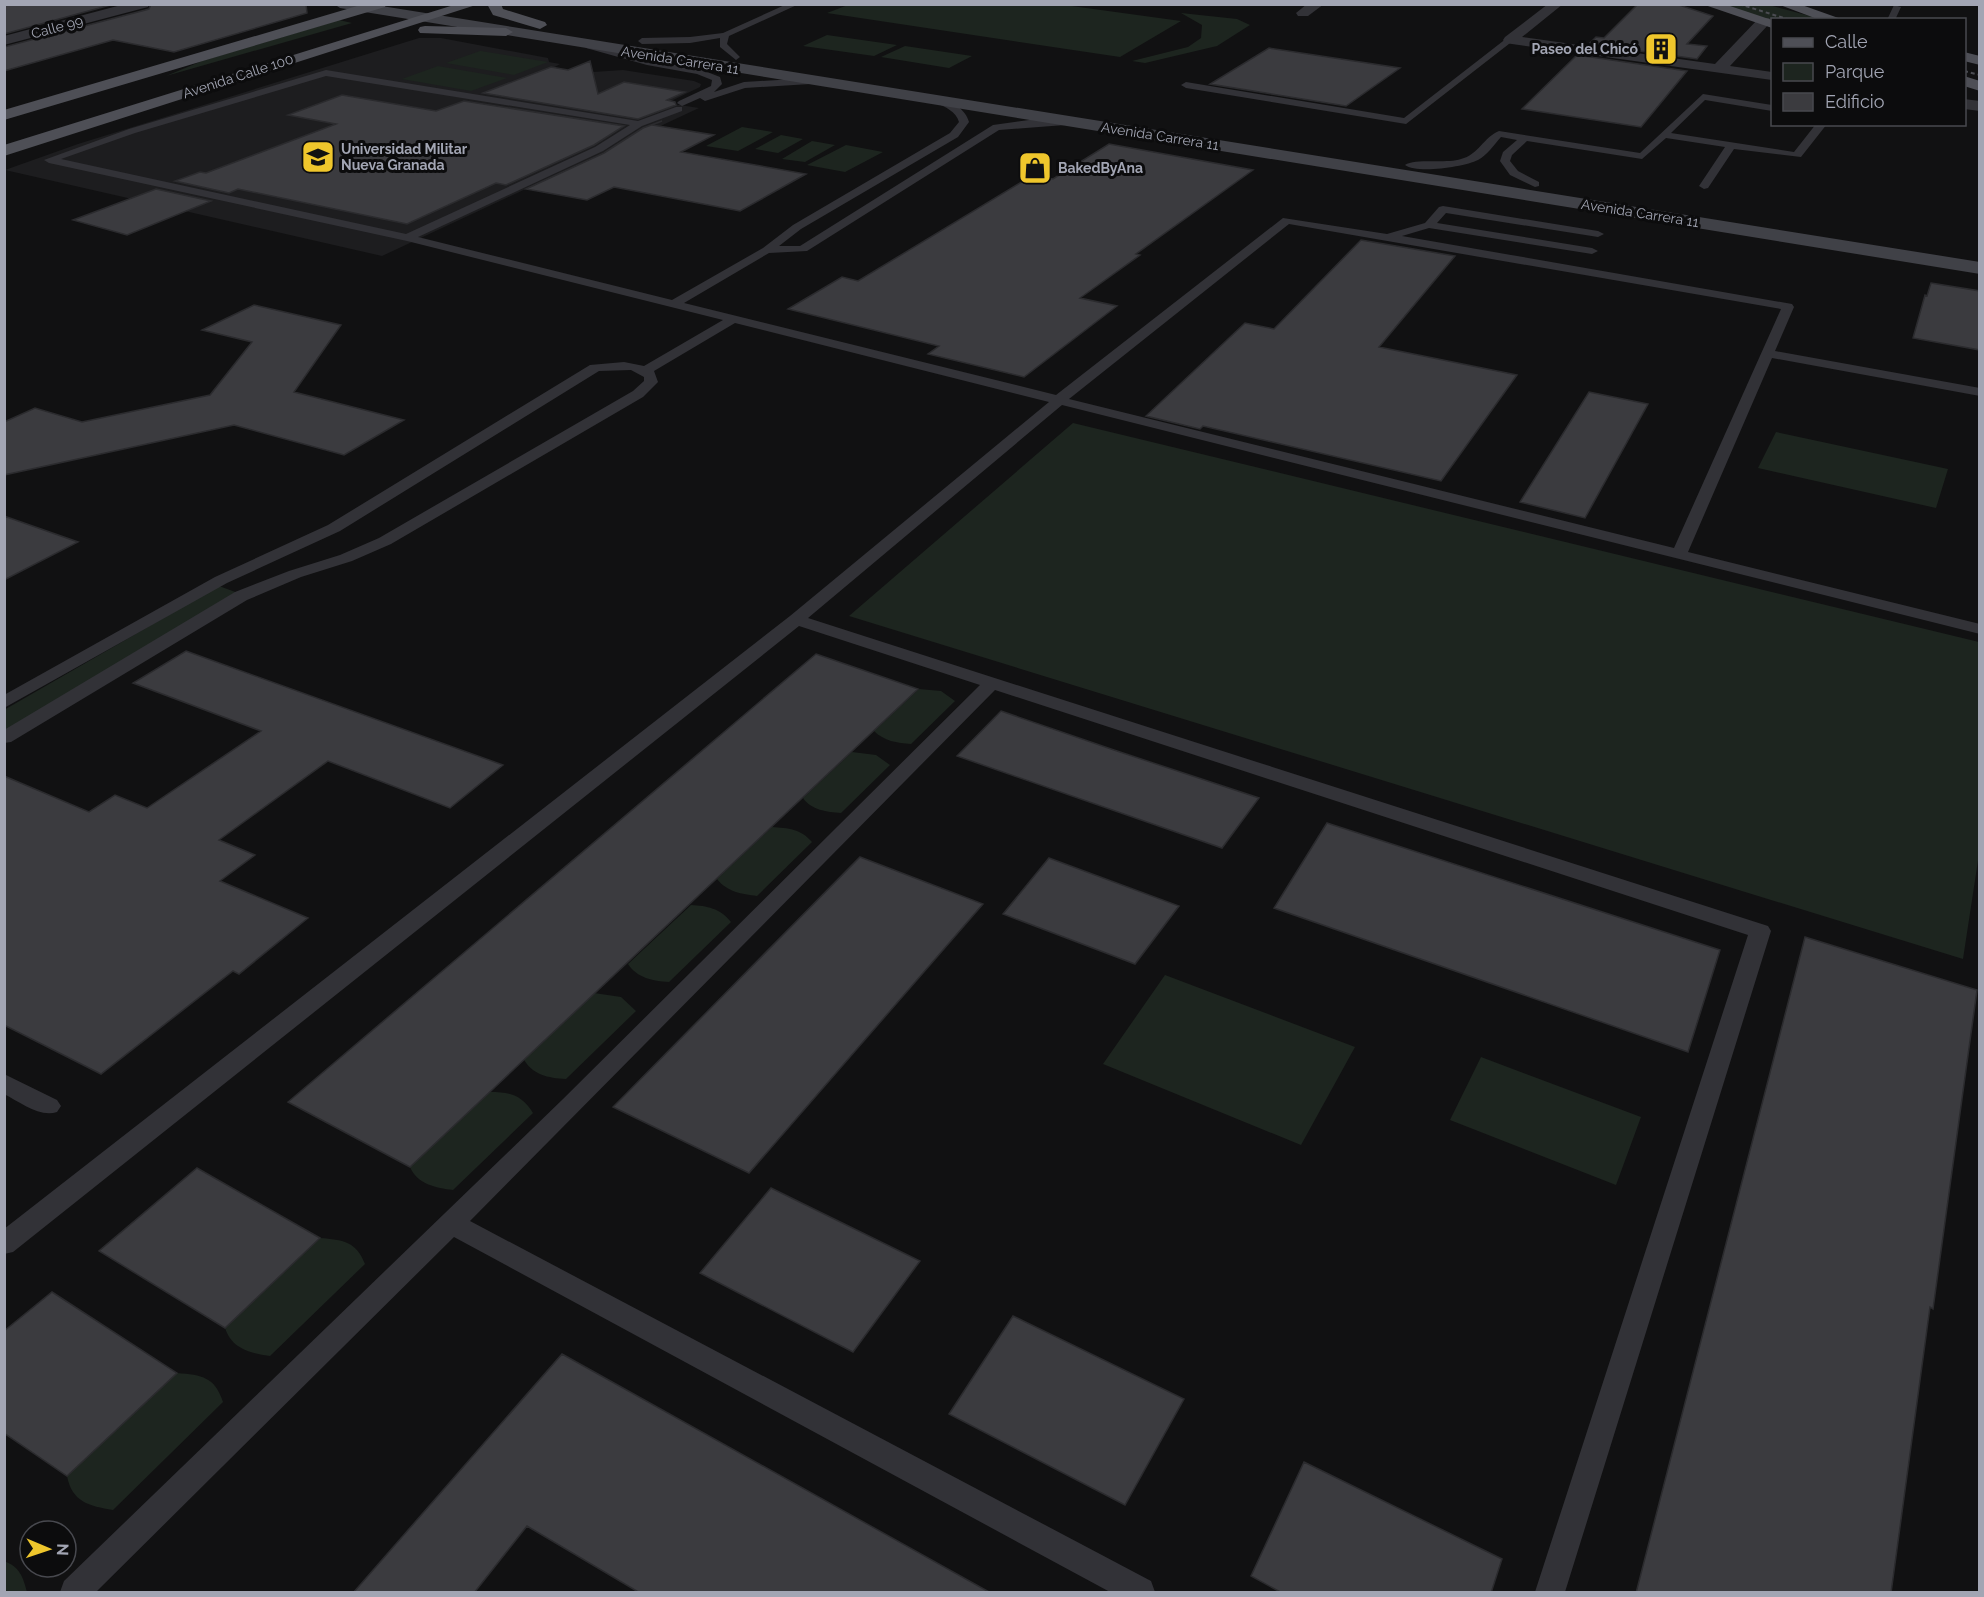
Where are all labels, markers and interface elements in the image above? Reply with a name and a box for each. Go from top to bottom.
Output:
street label: Calle 99 [29,12,85,42]
legend [1771,18,1966,126]
building icon: Paseo del Chicó [1643,31,1679,67]
text: Calle [1825,31,1868,52]
place label: Paseo del Chicó [1531,41,1639,57]
street label: Avenida Carrera 11 [620,43,740,77]
street label: Avenida Calle 100 [181,51,295,101]
text: Parque [1825,61,1885,82]
text: Edificio [1825,91,1885,112]
street label: Avenida Carrera 11 [1100,119,1220,153]
school or university icon: Universidad Militar Nueva Granada [300,139,336,175]
place label: Universidad Militar Nueva Granada [341,141,468,173]
shop icon: BakedByAna [1017,150,1053,186]
place label: BakedByAna [1058,160,1143,176]
street label: Avenida Carrera 11 [1580,196,1700,230]
north arrow [18,1519,78,1579]
text: N [53,1543,72,1556]

